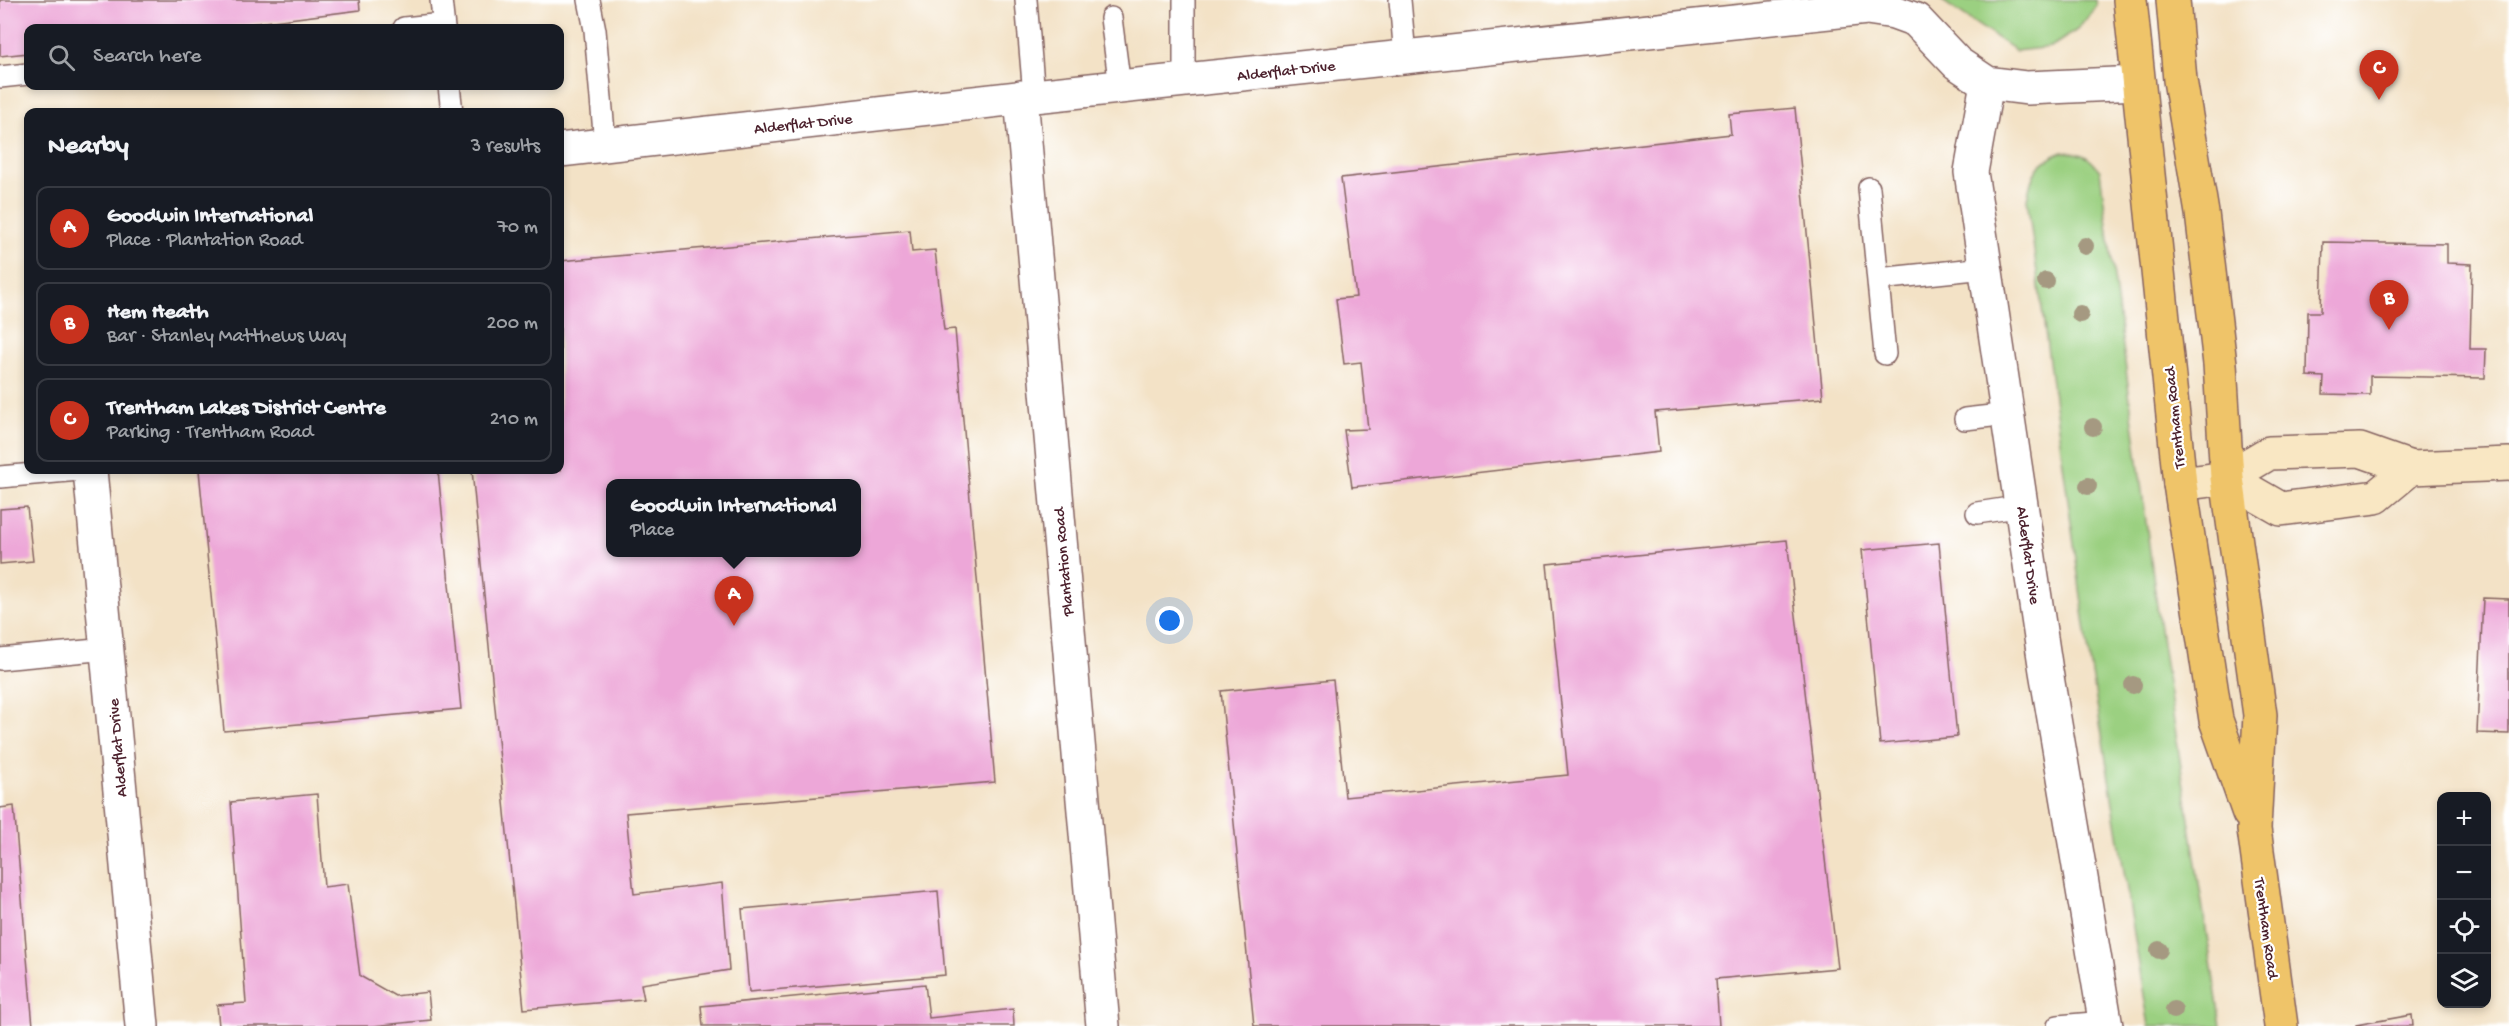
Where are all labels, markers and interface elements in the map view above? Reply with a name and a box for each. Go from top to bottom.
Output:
search box [24,24,564,90]
icon: search [45,41,78,74]
text: Search here [93,44,201,70]
pin: C [2360,51,2398,100]
street label: Alderflat Drive [1236,58,1337,87]
street label: Alderflat Drive [753,111,854,140]
text: Nearby [48,132,129,163]
text: 3 results [471,136,540,159]
text: Goodwin International [107,204,313,230]
text: A [64,217,75,240]
text: 70 m [497,217,538,240]
text: Place · Plantation Road [107,230,303,253]
pin: B [2370,280,2408,330]
text: Hem Heath [107,300,209,326]
text: B [64,313,75,336]
text: 200 m [487,313,538,336]
text: Bar · Stanley Matthews Way [107,326,346,349]
street label: Trentham Road [2162,364,2191,470]
text: Trentham Lakes District Centre [107,396,386,422]
text: C [64,409,75,432]
text: 210 m [490,409,538,432]
text: Parking · Trentham Road [107,422,313,445]
popup [606,479,861,557]
text: Goodwin International [630,494,837,520]
street label: Plantation Road [1051,505,1080,618]
street label: Alderflat Drive [2010,505,2043,606]
text: Place [630,520,674,543]
pin: A [714,576,754,626]
your location [1155,606,1184,635]
street label: Alderflat Drive [106,697,133,798]
map controls [2437,792,2491,1008]
button: + [2437,792,2491,846]
button: − [2437,846,2491,900]
street label: Trentham Road [2248,876,2281,982]
button: locate [2437,900,2491,954]
button: layers [2437,954,2491,1008]

